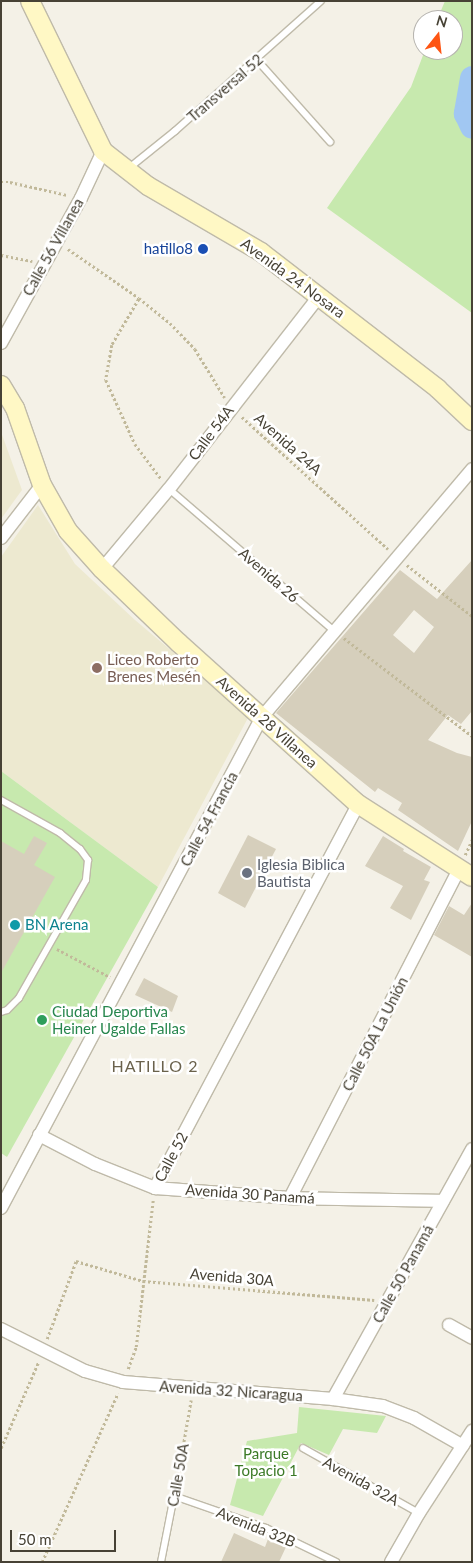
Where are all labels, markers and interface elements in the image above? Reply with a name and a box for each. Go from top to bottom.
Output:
north arrow [413,10,463,60]
text: N [434,11,450,31]
street label: Transversal 52 [183,50,267,126]
street label: Calle 56 Villanea [19,195,87,299]
street label: Avenida 24 Nosara [237,234,349,322]
place label: hatillo8 [144,240,193,258]
marker: hatillo8 [197,243,209,255]
street label: Calle 54A [185,402,237,464]
street label: Avenida 24A [251,409,325,479]
street label: Avenida 26 [235,544,303,606]
place label: Liceo Roberto Brenes Mesén [107,650,201,685]
marker: Liceo Roberto Brenes Mesén [91,662,103,674]
street label: Avenida 28 Villanea [213,672,321,772]
street label: Calle 54 Francia [176,769,242,869]
place label: Iglesia Biblica Bautista [257,855,345,890]
marker: Iglesia Biblica Bautista [241,867,253,879]
place label: BN Arena [25,916,89,934]
marker: BN Arena [9,919,21,931]
street label: Calle 50A La Unión [338,974,412,1094]
place label: Ciudad Deportiva Heiner Ugalde Fallas [52,1002,186,1037]
marker: Ciudad Deportiva Heiner Ugalde Fallas [36,1014,48,1026]
district label: HATILLO 2 [110,1056,200,1076]
street label: Calle 52 [150,1129,192,1185]
street label: Avenida 30 Panamá [185,1180,315,1208]
street label: Calle 50 Panamá [369,1222,437,1326]
street label: Avenida 30A [189,1264,275,1290]
street label: Avenida 32 Nicaragua [159,1377,303,1405]
street label: Calle 50A [164,1442,192,1508]
park label: Parque Topacio 1 [234,1444,298,1479]
street label: Avenida 32A [320,1453,402,1509]
street label: Avenida 32B [214,1503,298,1551]
scale bar [12,1520,119,1552]
text: 50 m [18,1530,52,1548]

